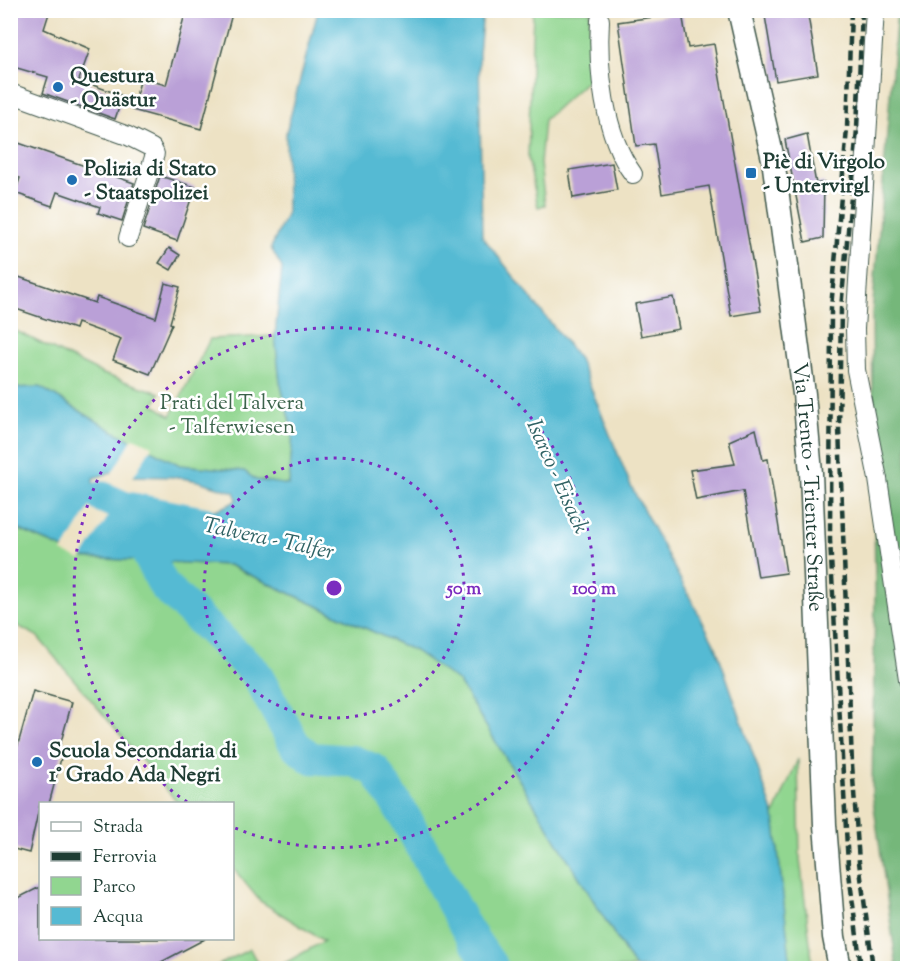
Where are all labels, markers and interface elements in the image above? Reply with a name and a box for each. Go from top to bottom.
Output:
place label: Questura - Quästur [70,62,157,116]
marker: Questura - Quästur [51,80,65,94]
place label: Piè di Virgolo - Untervirgl [763,148,886,202]
place label: Polizia di Stato - Staatspolizei [84,155,217,209]
marker: Piè di Virgolo - Untervirgl [744,166,758,180]
marker: Polizia di Stato - Staatspolizei [65,173,79,187]
street label: Via Trento - Trienter Straße [783,361,829,612]
park label: Prati del Talvera - Talferwiesen [160,389,304,443]
water label: Isarco - Eisack [517,415,596,539]
water label: Talvera - Talfer [200,510,337,569]
text: 50 m [445,577,481,603]
text: 100 m [572,577,616,603]
centre of rings [324,578,344,598]
place label: Scuola Secondaria di 1° Grado Ada Negri [49,737,237,791]
marker: Scuola Secondaria di 1° Grado Ada Negri [30,755,44,769]
legend [39,802,234,940]
text: Strada [93,815,143,841]
text: Ferrovia [93,845,157,871]
text: Parco [93,875,136,901]
text: Acqua [93,905,143,931]

